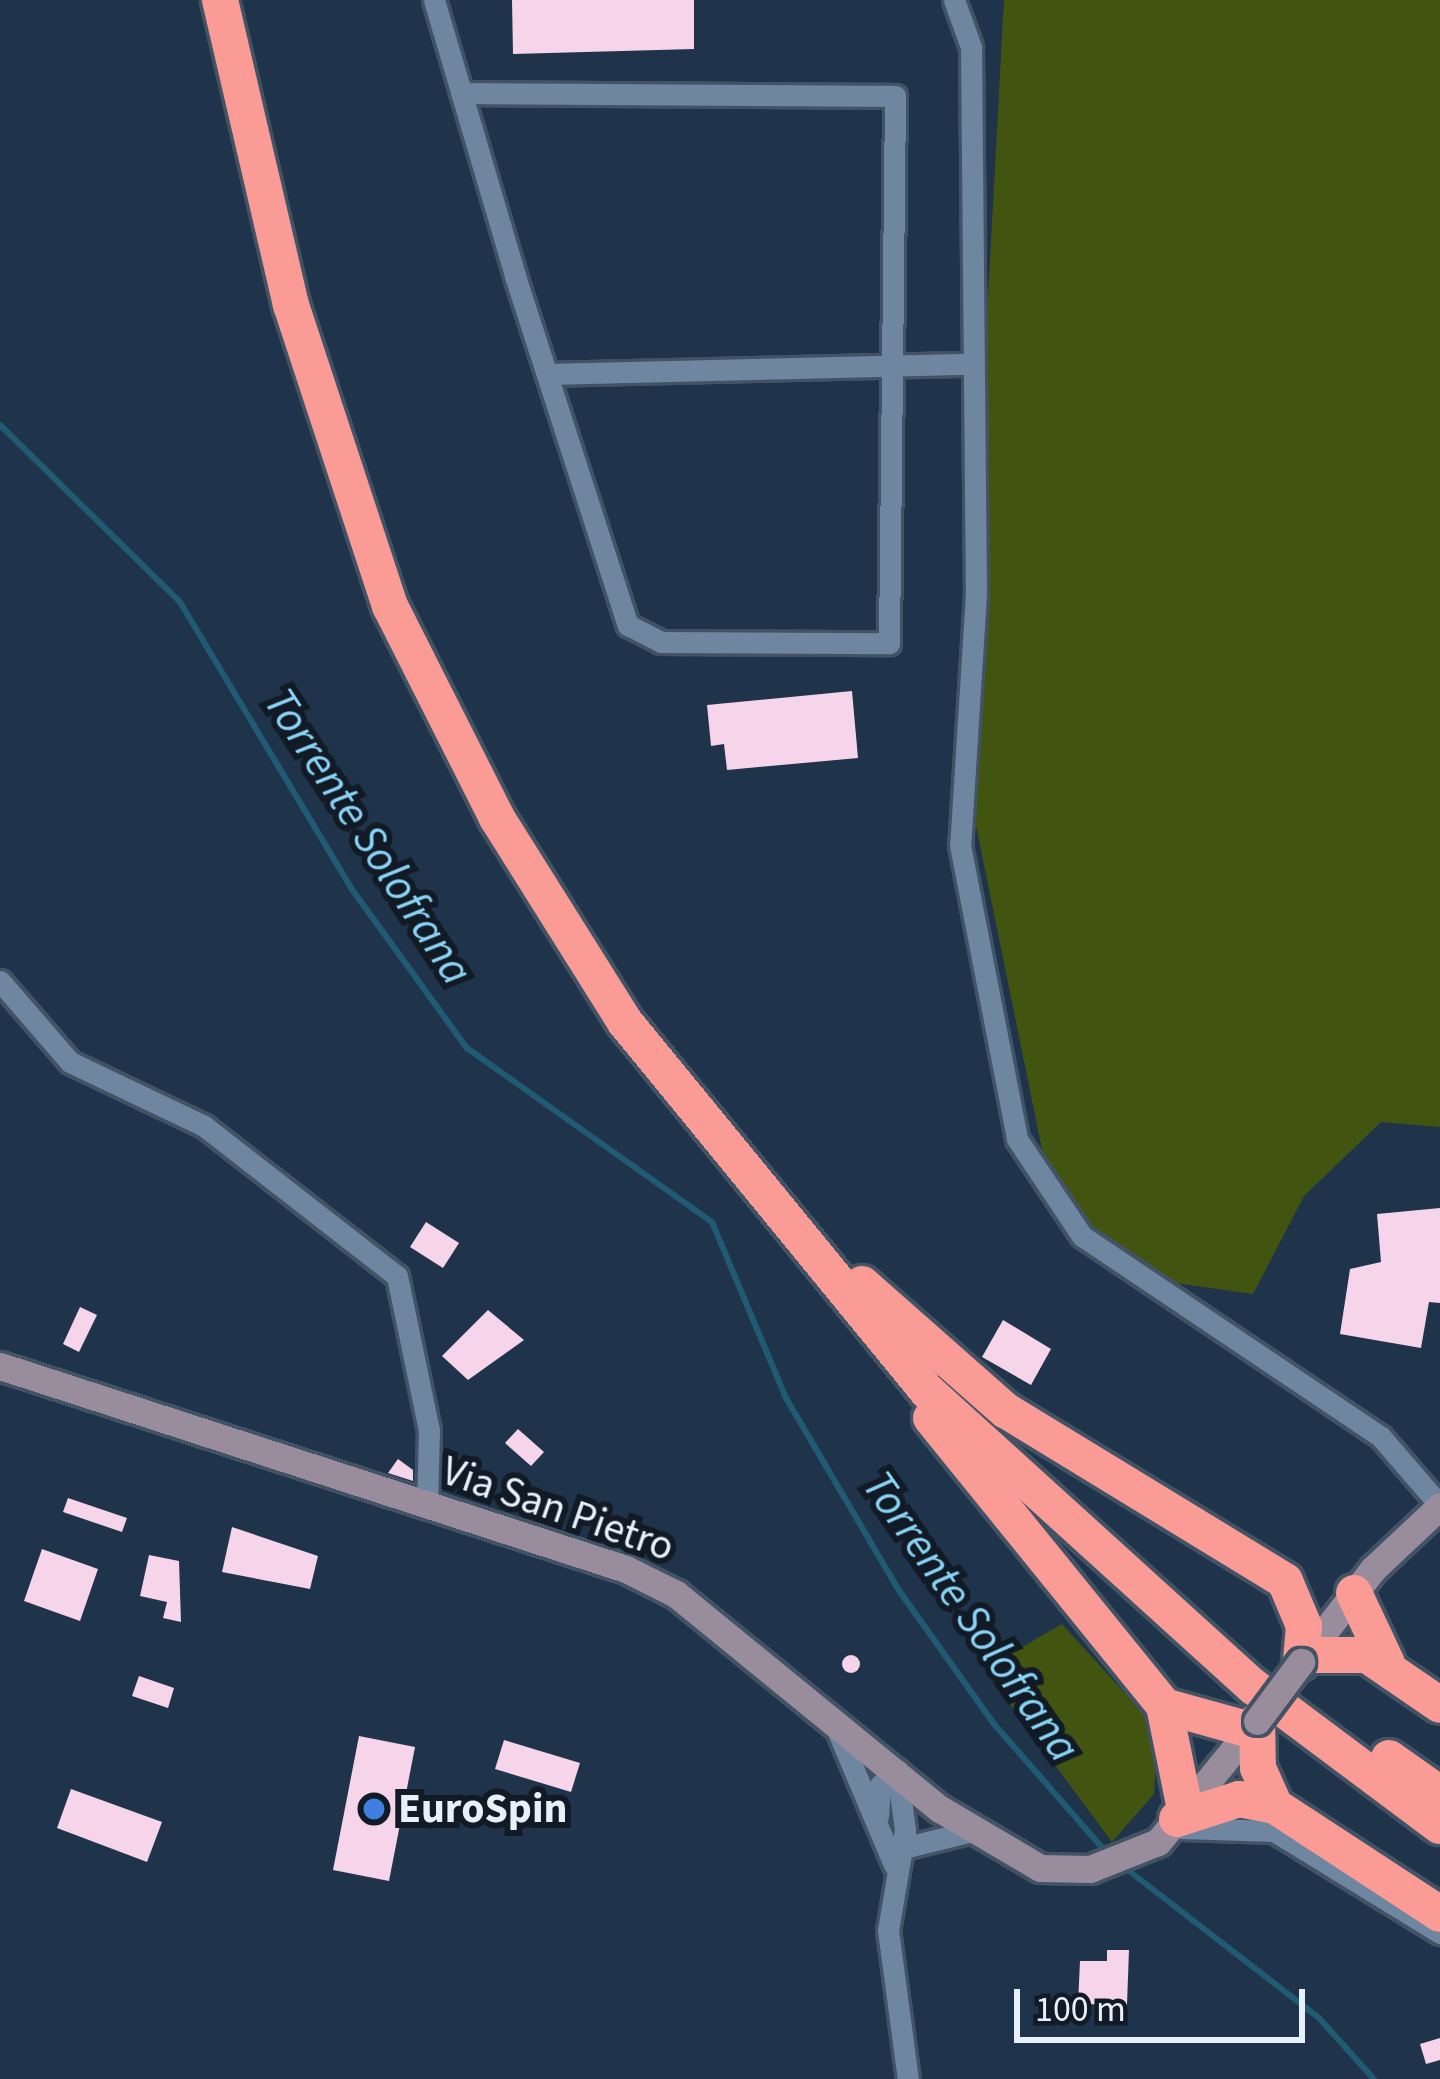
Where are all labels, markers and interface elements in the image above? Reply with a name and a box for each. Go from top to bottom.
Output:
water label: Torrente Solofrana [251,679,483,995]
street label: Via San Pietro [435,1446,681,1572]
water label: Torrente Solofrana [850,1461,1090,1773]
place label: EuroSpin [398,1784,568,1834]
marker: EuroSpin [361,1796,387,1822]
scale bar [1020,1965,1311,2039]
text: 100 m [1035,1984,1126,2035]

